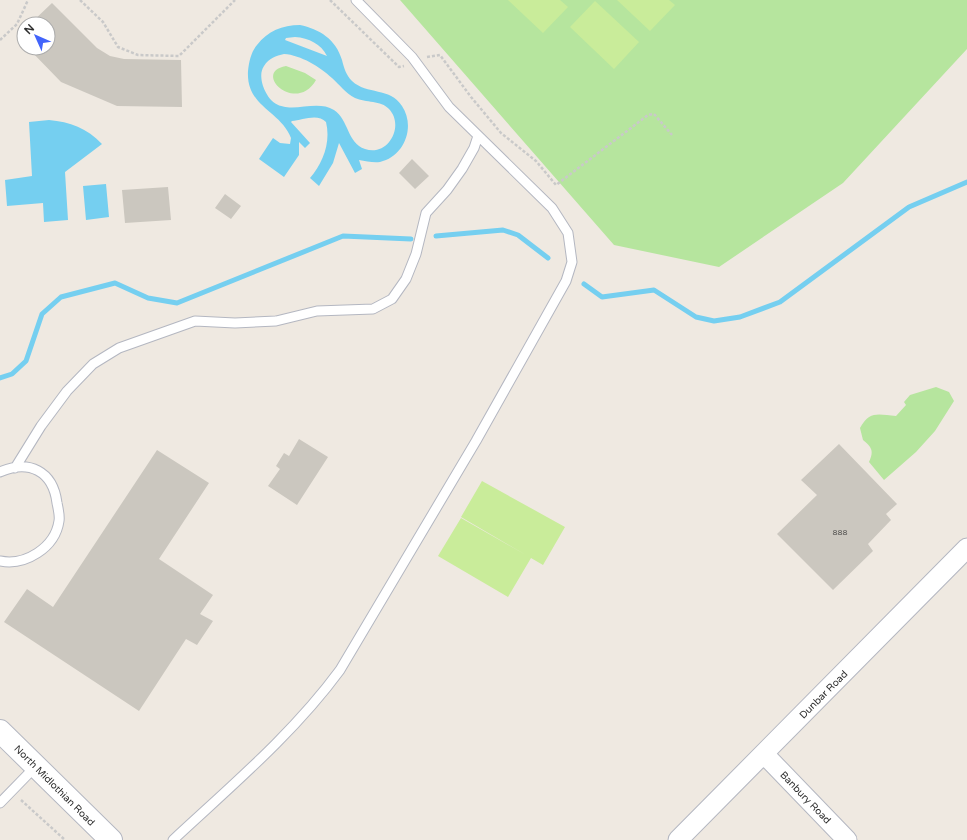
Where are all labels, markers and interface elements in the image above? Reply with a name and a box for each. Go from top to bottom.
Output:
north arrow [16,16,56,56]
text: N [22,22,37,37]
house number: 888 [832,528,848,537]
street label: Dunbar Road [797,668,850,721]
street label: North Midlothian Road [11,743,97,829]
street label: Banbury Road [777,769,833,826]

